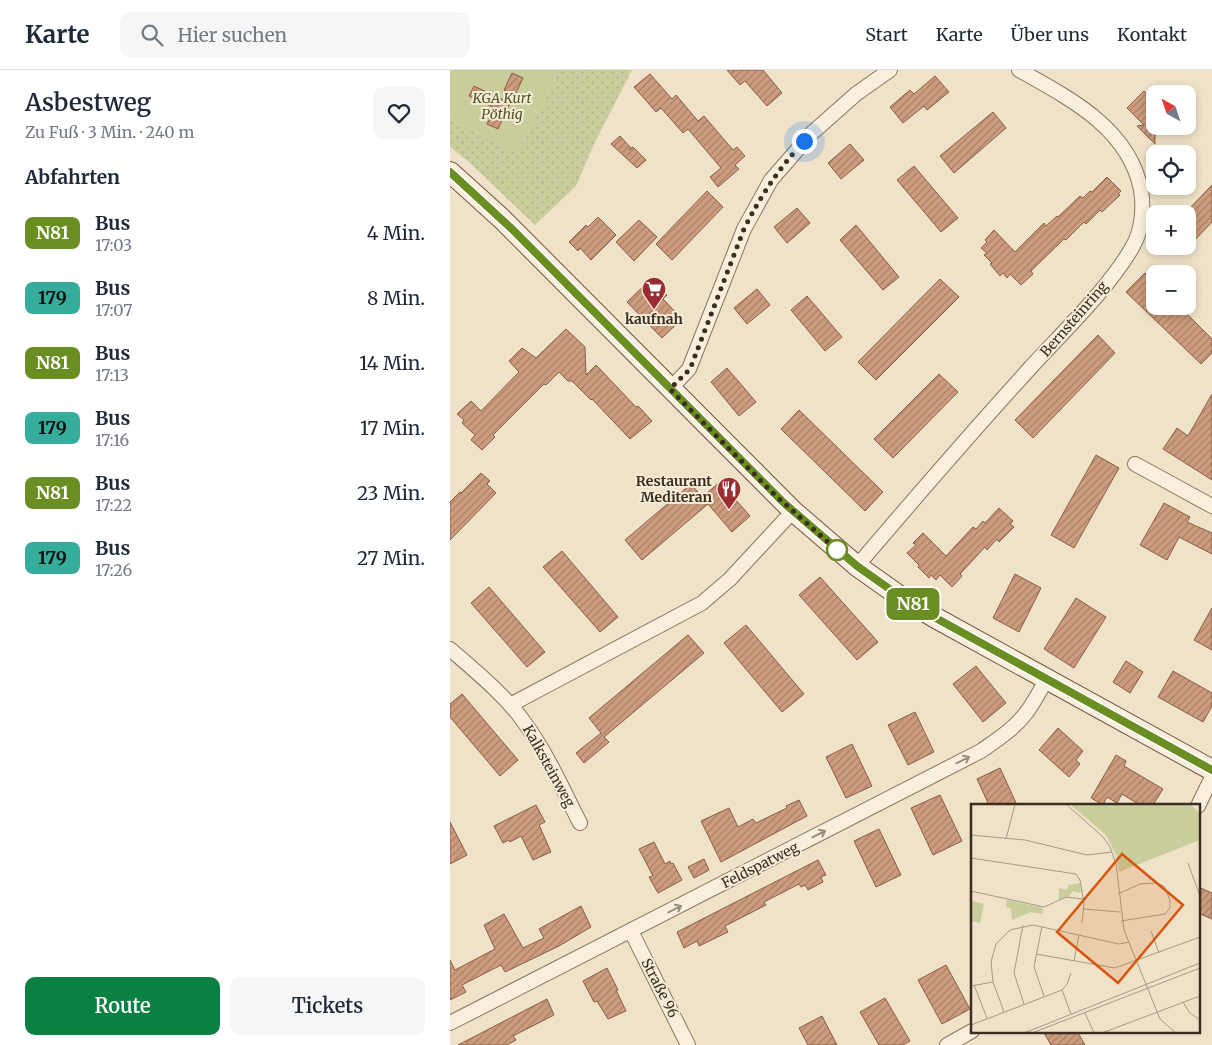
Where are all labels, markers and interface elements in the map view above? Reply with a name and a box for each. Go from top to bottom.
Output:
search box [120,12,470,57]
text: Karte [25,19,90,50]
icon: search [138,21,166,49]
text: Hier suchen [178,23,287,47]
text: Start [865,23,908,46]
text: Karte [936,23,983,46]
text: Über uns [1011,23,1089,46]
text: Kontakt [1117,23,1187,46]
north arrow [1146,85,1196,135]
map controls [1146,85,1196,315]
text: Asbestweg [25,87,151,118]
button: heart [373,87,425,139]
park label: KGA Kurt Pöthig [472,89,532,123]
text: Zu Fuß · 3 Min. · 240 m [25,122,194,142]
your location [792,129,817,154]
button: locate [1146,145,1196,195]
text: Abfahrten [25,165,120,189]
button: + [1146,205,1196,255]
text: Bus [95,211,130,235]
text: N81 [36,221,69,244]
text: 4 Min. [367,221,425,245]
text: 17:03 [95,235,132,255]
button: − [1146,265,1196,315]
text: Bus [95,276,130,300]
supermarket icon: kaufnah [641,276,667,310]
street label: Bernsteinring [1036,277,1112,360]
text: 179 [38,286,67,309]
text: 8 Min. [367,286,425,310]
text: 17:07 [95,300,132,320]
place label: kaufnah [625,310,684,328]
text: Bus [95,341,130,365]
text: N81 [36,351,69,374]
text: 14 Min. [359,351,425,375]
text: 17:13 [95,365,129,385]
text: Bus [95,406,130,430]
text: 179 [38,416,67,439]
text: 17 Min. [360,416,425,440]
text: 17:16 [95,430,129,450]
text: Bus [95,471,130,495]
place label: Restaurant Mediteran [636,472,712,506]
restaurant icon: Restaurant Mediteran [716,476,742,510]
text: N81 [36,481,69,504]
text: 23 Min. [357,481,425,505]
text: 17:22 [95,495,132,515]
text: Bus [95,536,130,560]
unlabelled marker [826,539,848,561]
text: 179 [38,546,67,569]
text: 27 Min. [357,546,425,570]
text: 17:26 [95,560,132,580]
line badge: N81 [884,588,942,620]
text: N81 [896,592,930,615]
street label: Kalksteinweg [519,722,579,811]
one-way arrow [956,755,971,765]
inset map [971,804,1200,1032]
one-way arrow [811,829,826,838]
street label: Feldspatweg [718,838,802,892]
one-way arrow [667,904,682,914]
street label: Straße 96 [637,955,683,1021]
button: Route [25,977,220,1035]
button: Tickets [230,977,425,1035]

